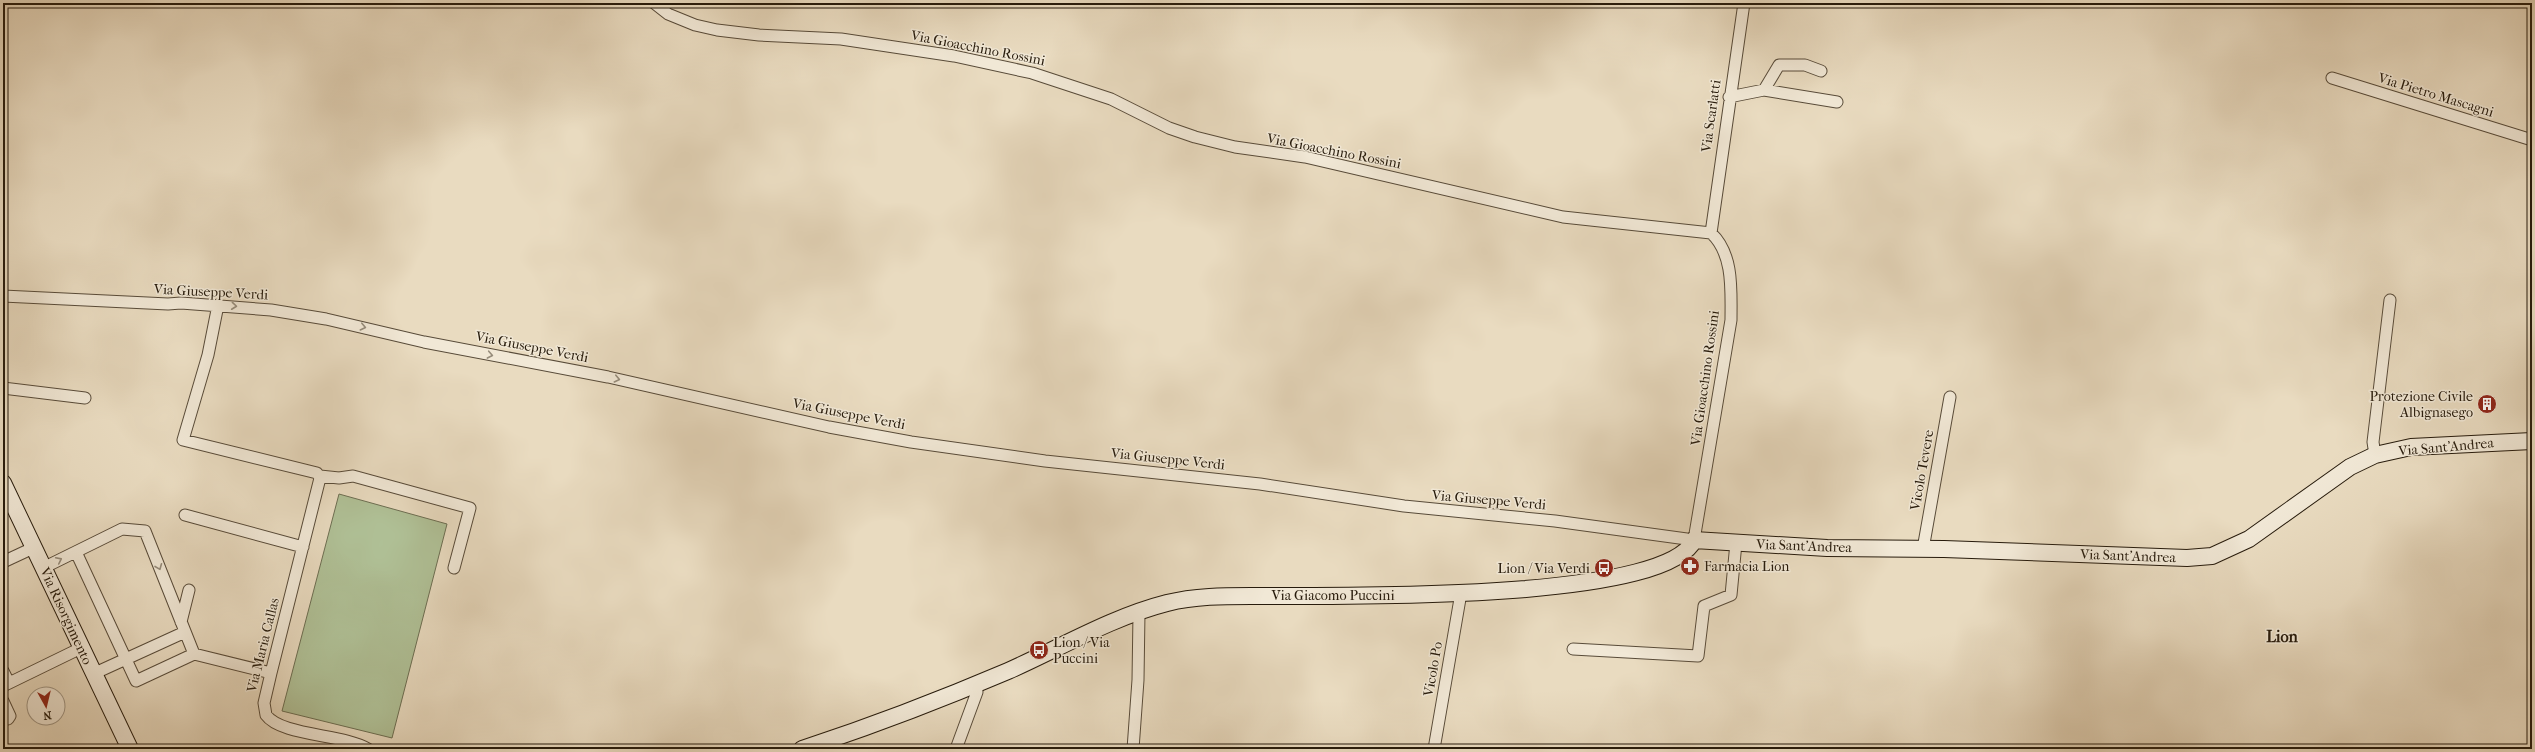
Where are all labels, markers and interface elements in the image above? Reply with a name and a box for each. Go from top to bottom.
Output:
street label: Via Gioacchino Rossini [908,26,1047,69]
street label: Via Pietro Mascagni [2375,69,2496,121]
street label: Via Scarlatti [1697,79,1724,154]
street label: Via Gioacchino Rossini [1264,129,1403,172]
street label: Via Giuseppe Verdi [152,280,269,303]
one-way arrow [231,302,237,311]
street label: Via Gioacchino Rossini [1687,309,1723,448]
one-way arrow [360,322,366,330]
street label: Via Giuseppe Verdi [473,328,590,366]
one-way arrow [487,350,493,358]
one-way arrow [614,374,621,382]
place label: Protezione Civile Albignasego [2369,388,2473,421]
building icon: Protezione Civile Albignasego [2476,393,2498,415]
street label: Via Giuseppe Verdi [790,395,907,433]
street label: Vicolo Tevere [1906,428,1937,513]
street label: Via Sant'Andrea [2397,434,2495,460]
street label: Via Giuseppe Verdi [1109,444,1226,473]
street label: Via Giuseppe Verdi [1430,486,1547,513]
street label: Via Sant'Andrea [1755,536,1853,556]
street label: Via Sant'Andrea [2079,546,2177,566]
pharmacy icon: Farmacia Lion [1679,555,1701,577]
one-way arrow [55,557,63,565]
bus stop icon: Lion / Via Verdi [1593,557,1615,579]
place label: Farmacia Lion [1704,558,1789,575]
place label: Lion / Via Verdi [1498,560,1590,577]
street label: Via Risorgimento [36,564,96,667]
one-way arrow [155,564,163,571]
street label: Via Giacomo Puccini [1270,587,1395,604]
street label: Via Maria Callas [243,596,283,695]
district label: Lion [2266,627,2298,646]
place label: Lion / Via Puccini [1053,634,1110,667]
bus stop icon: Lion / Via Puccini [1028,639,1050,661]
street label: Vicolo Po [1420,640,1446,699]
north arrow [26,686,66,726]
text: N [42,708,52,723]

